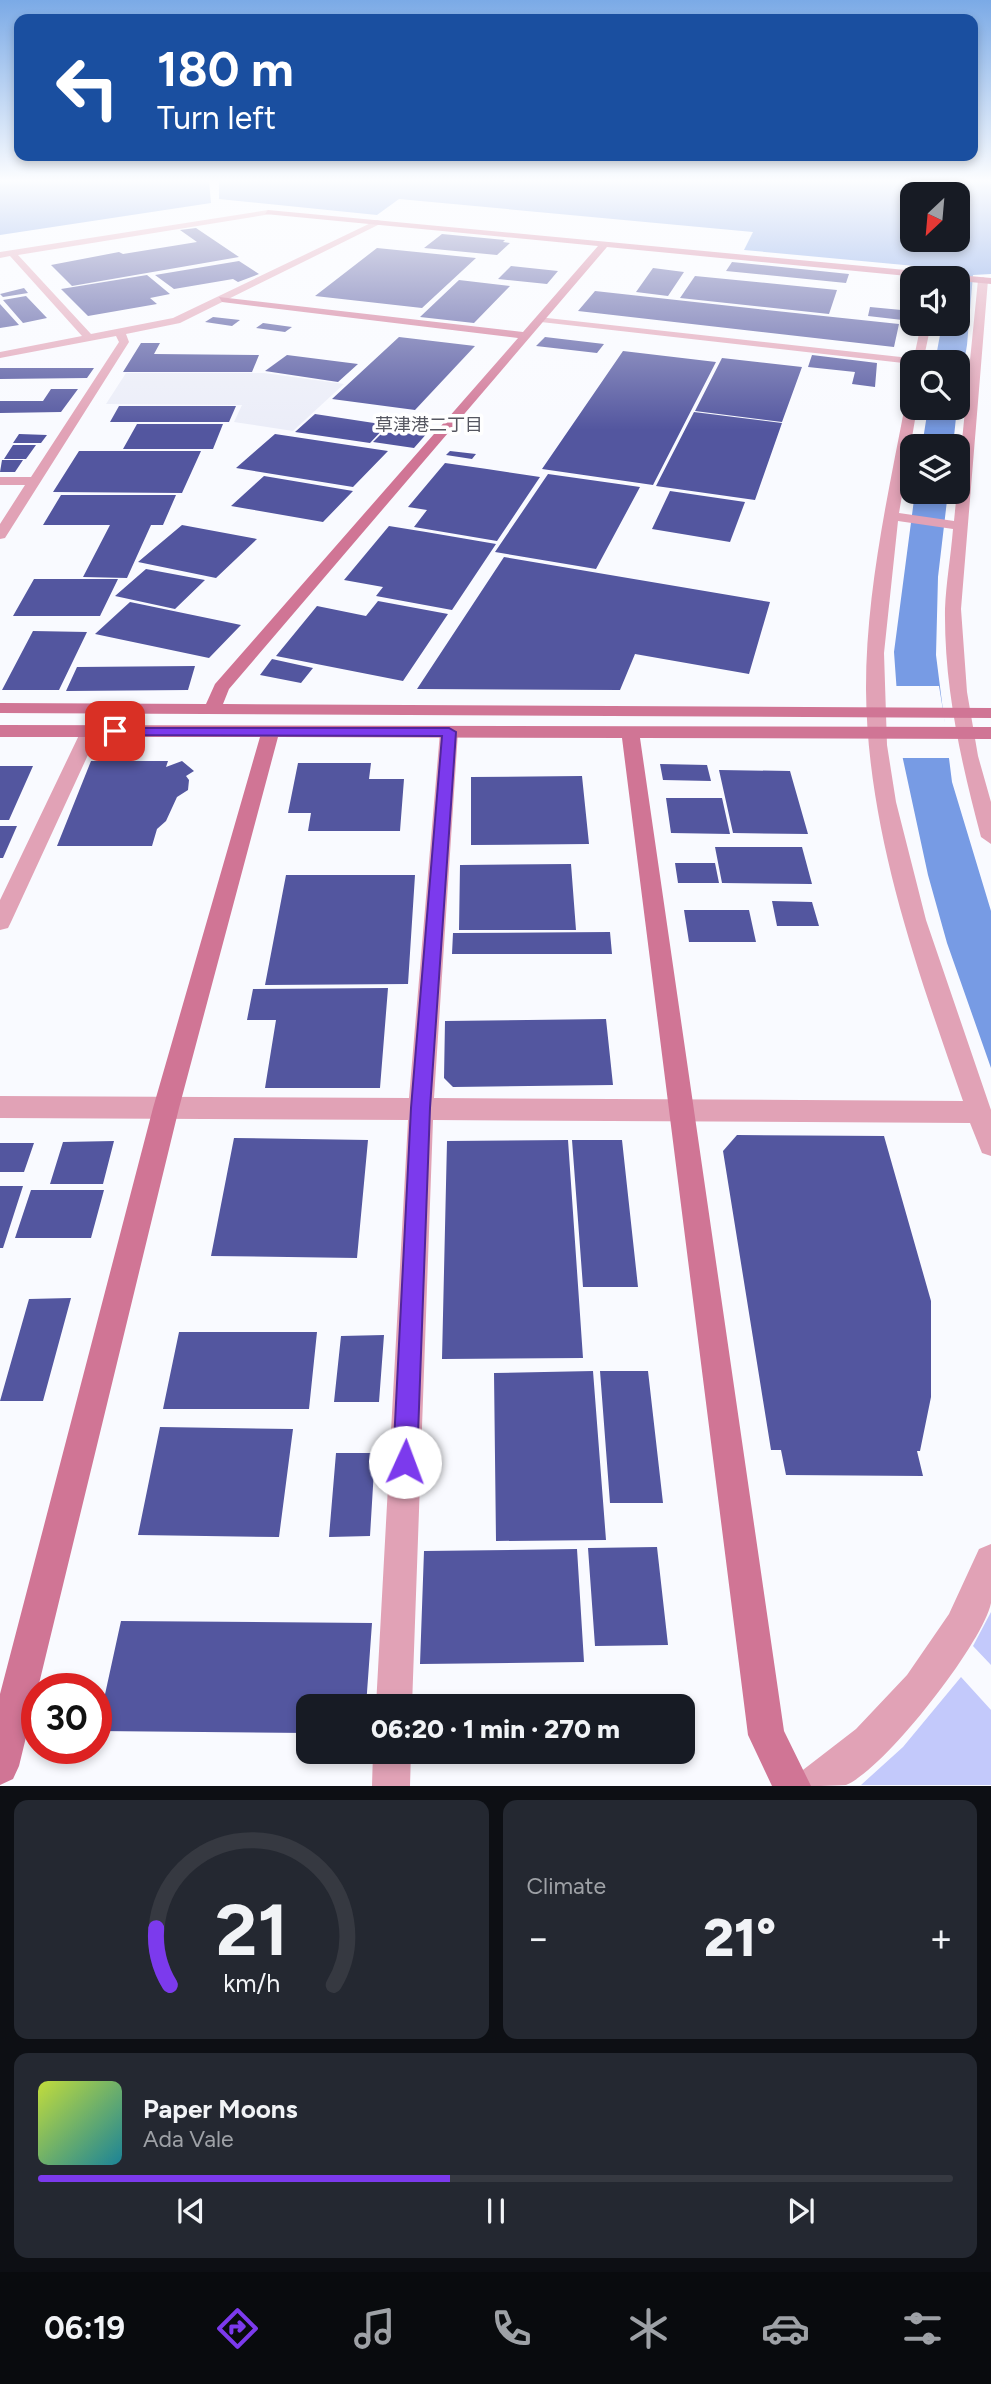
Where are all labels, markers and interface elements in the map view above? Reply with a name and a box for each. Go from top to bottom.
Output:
text: 180 m [157,39,294,98]
icon: left [42,42,133,133]
text: Turn left [157,99,276,137]
north arrow [900,182,970,252]
map controls [900,182,970,504]
button: sound [900,266,970,336]
button: search [900,350,970,420]
district label: 草津港二丁目 [375,414,483,436]
button: layers [900,434,970,504]
pin [85,701,145,761]
icon: arrive [96,712,134,750]
position arrow [368,1425,442,1499]
speed limit sign: 30 [21,1673,112,1764]
text: 06:20 · 1 min · 270 m [371,1713,620,1745]
text: Climate [527,1872,606,1900]
text: 21 [215,1887,288,1974]
text: 21° [703,1907,776,1969]
text: − [527,1915,550,1961]
text: + [929,1915,953,1961]
text: km/h [223,1968,280,1998]
text: Paper Moons [143,2093,298,2125]
text: Ada Vale [143,2125,234,2153]
icon: previous [172,2192,210,2230]
icon: pause [477,2192,515,2230]
icon: next [782,2192,820,2230]
icon: directions [213,2304,262,2353]
icon: music [350,2304,399,2353]
icon: phone [487,2304,536,2353]
icon: climate [624,2304,673,2353]
icon: car [761,2304,810,2353]
icon: filters [898,2304,947,2353]
text: 06:19 [44,2309,125,2347]

